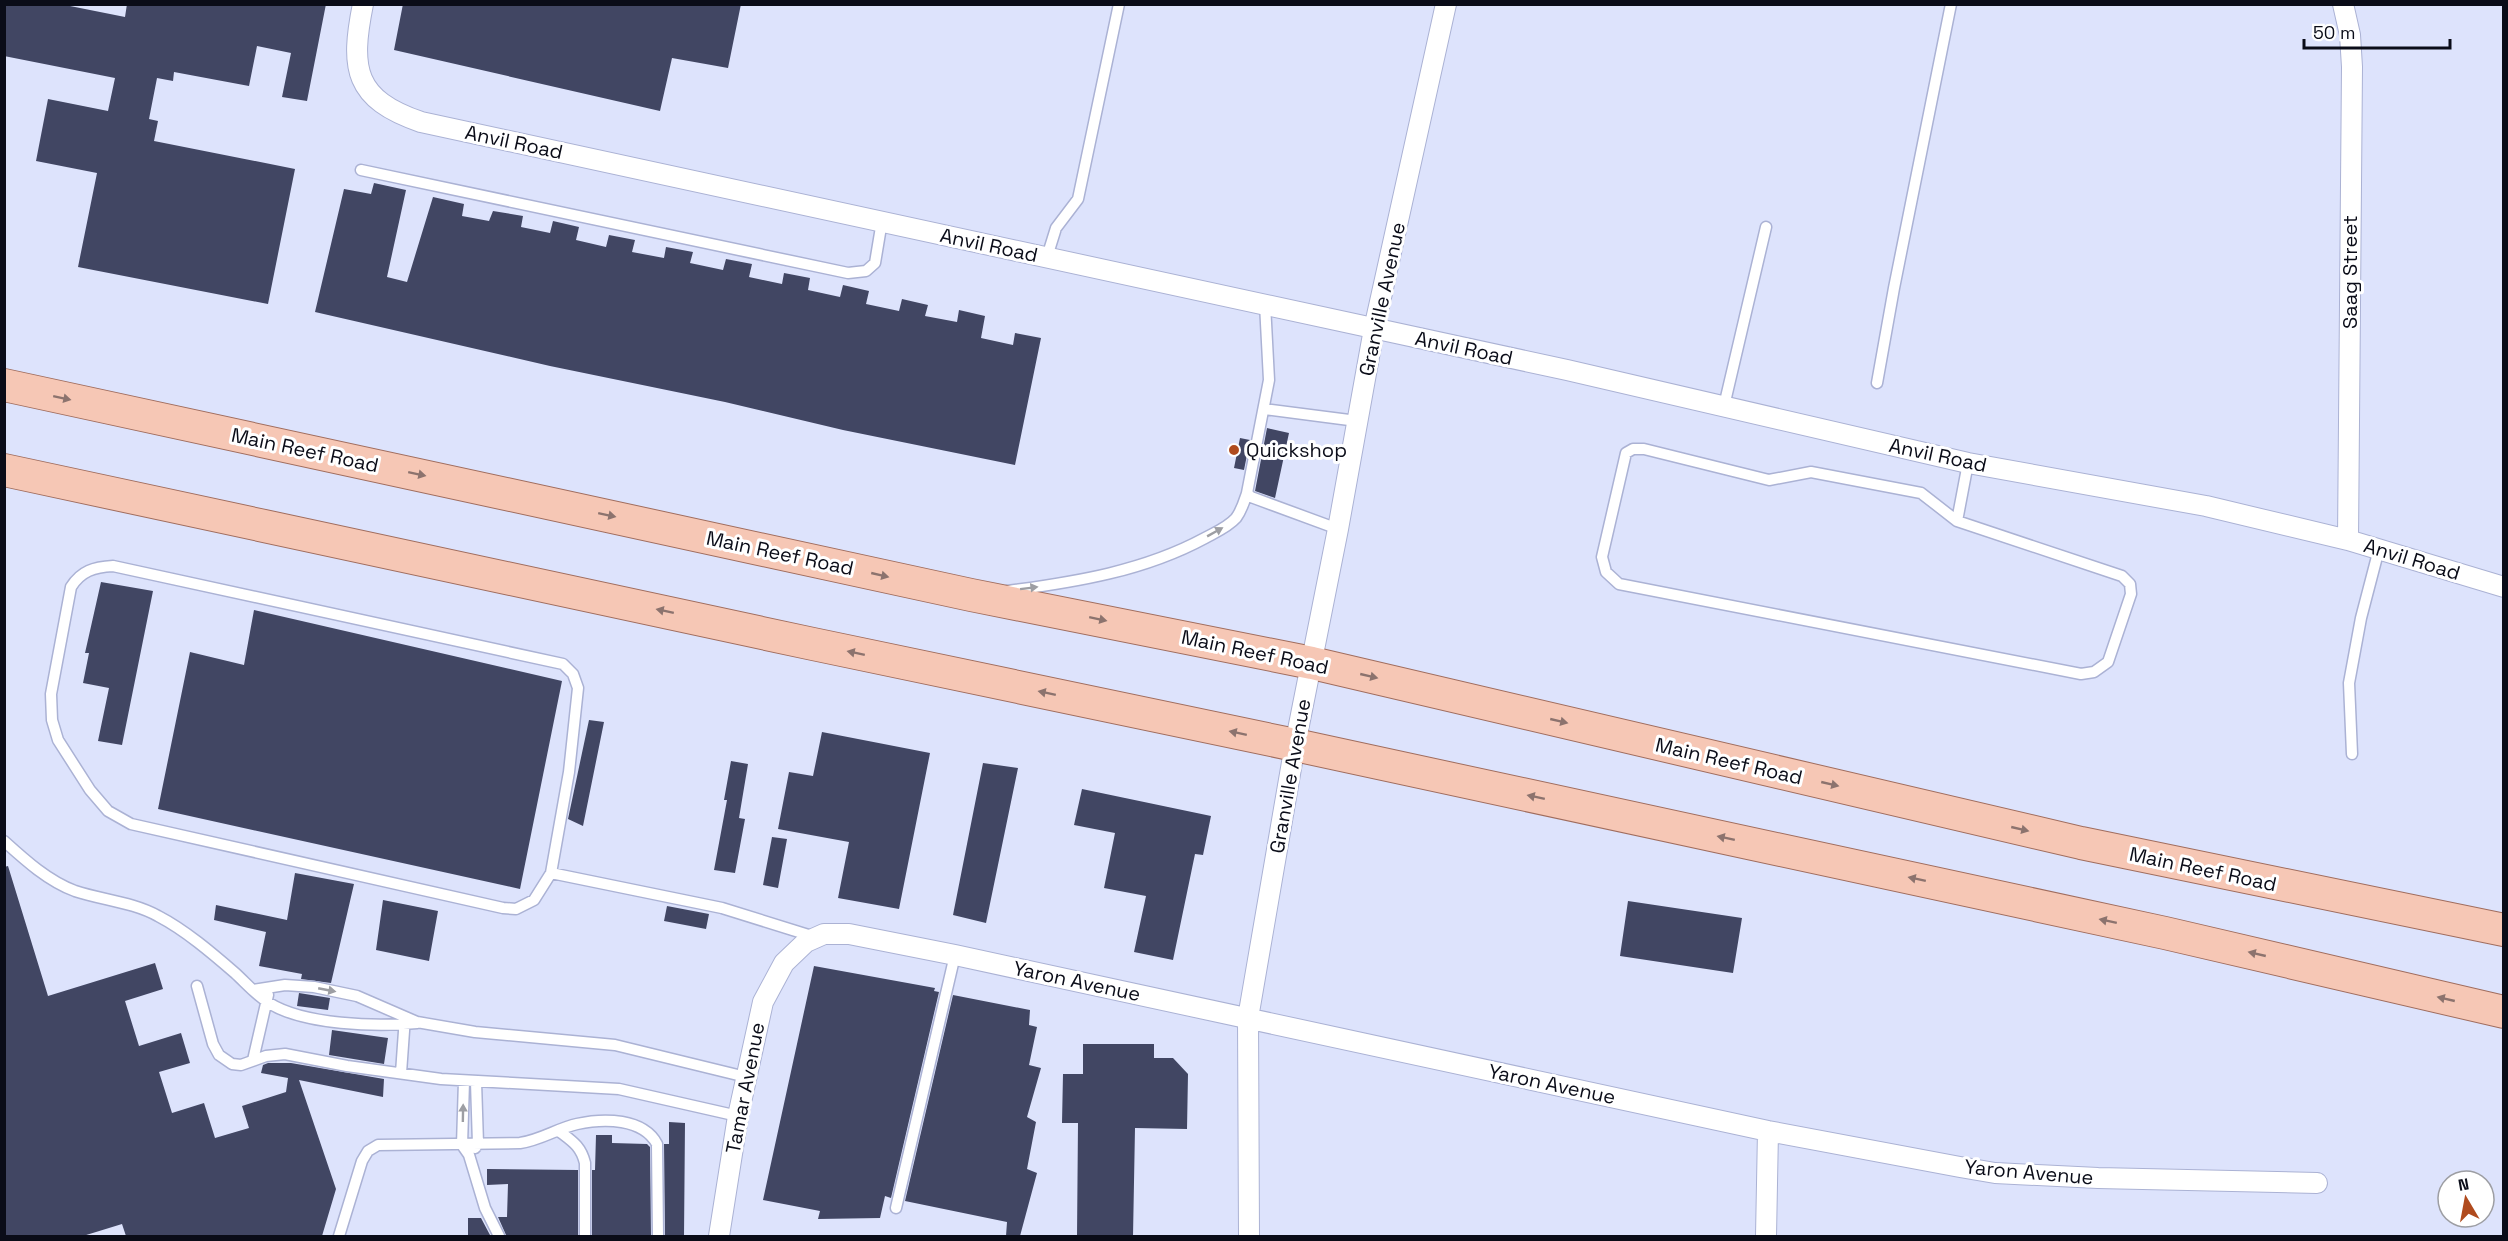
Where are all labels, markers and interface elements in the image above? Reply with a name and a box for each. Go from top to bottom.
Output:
scale bar [2304,12,2450,50]
text: 50 m [2313,21,2355,44]
street label: Anvil Road [463,119,565,165]
street label: Saag Street [2337,215,2363,329]
street label: Granville Avenue [1353,220,1411,378]
street label: Anvil Road [938,222,1040,268]
street label: Anvil Road [1413,325,1515,371]
one-way arrow [52,393,71,403]
street label: Main Reef Road [229,422,381,478]
street label: Anvil Road [1887,432,1989,478]
place label: Quickshop [1246,437,1347,463]
marker: Quickshop [1227,443,1241,457]
one-way arrow [407,470,426,479]
one-way arrow [598,511,617,520]
street label: Main Reef Road [704,525,856,581]
one-way arrow [1207,527,1223,538]
street label: Anvil Road [2361,532,2463,586]
one-way arrow [870,571,889,580]
one-way arrow [1020,583,1039,592]
one-way arrow [656,606,675,616]
one-way arrow [1089,615,1108,624]
street label: Main Reef Road [1179,624,1331,680]
one-way arrow [846,648,865,657]
one-way arrow [1360,672,1378,682]
one-way arrow [1037,688,1056,697]
street label: Granville Avenue [1264,697,1316,855]
one-way arrow [1549,716,1568,726]
one-way arrow [1228,728,1247,737]
street label: Main Reef Road [1653,731,1805,791]
one-way arrow [1821,780,1840,790]
one-way arrow [1526,792,1545,801]
one-way arrow [2011,824,2029,834]
one-way arrow [1717,833,1736,842]
street label: Main Reef Road [2127,841,2279,897]
one-way arrow [1908,874,1926,884]
one-way arrow [2098,916,2117,925]
one-way arrow [2247,949,2266,959]
street label: Yaron Avenue [1011,955,1143,1007]
one-way arrow [318,985,337,995]
one-way arrow [2437,993,2456,1003]
street label: Tamar Avenue [720,1020,770,1156]
street label: Yaron Avenue [1486,1058,1618,1110]
one-way arrow [458,1103,468,1122]
street label: Yaron Avenue [1963,1153,2095,1191]
north arrow [2436,1169,2496,1229]
text: N [2456,1173,2471,1196]

